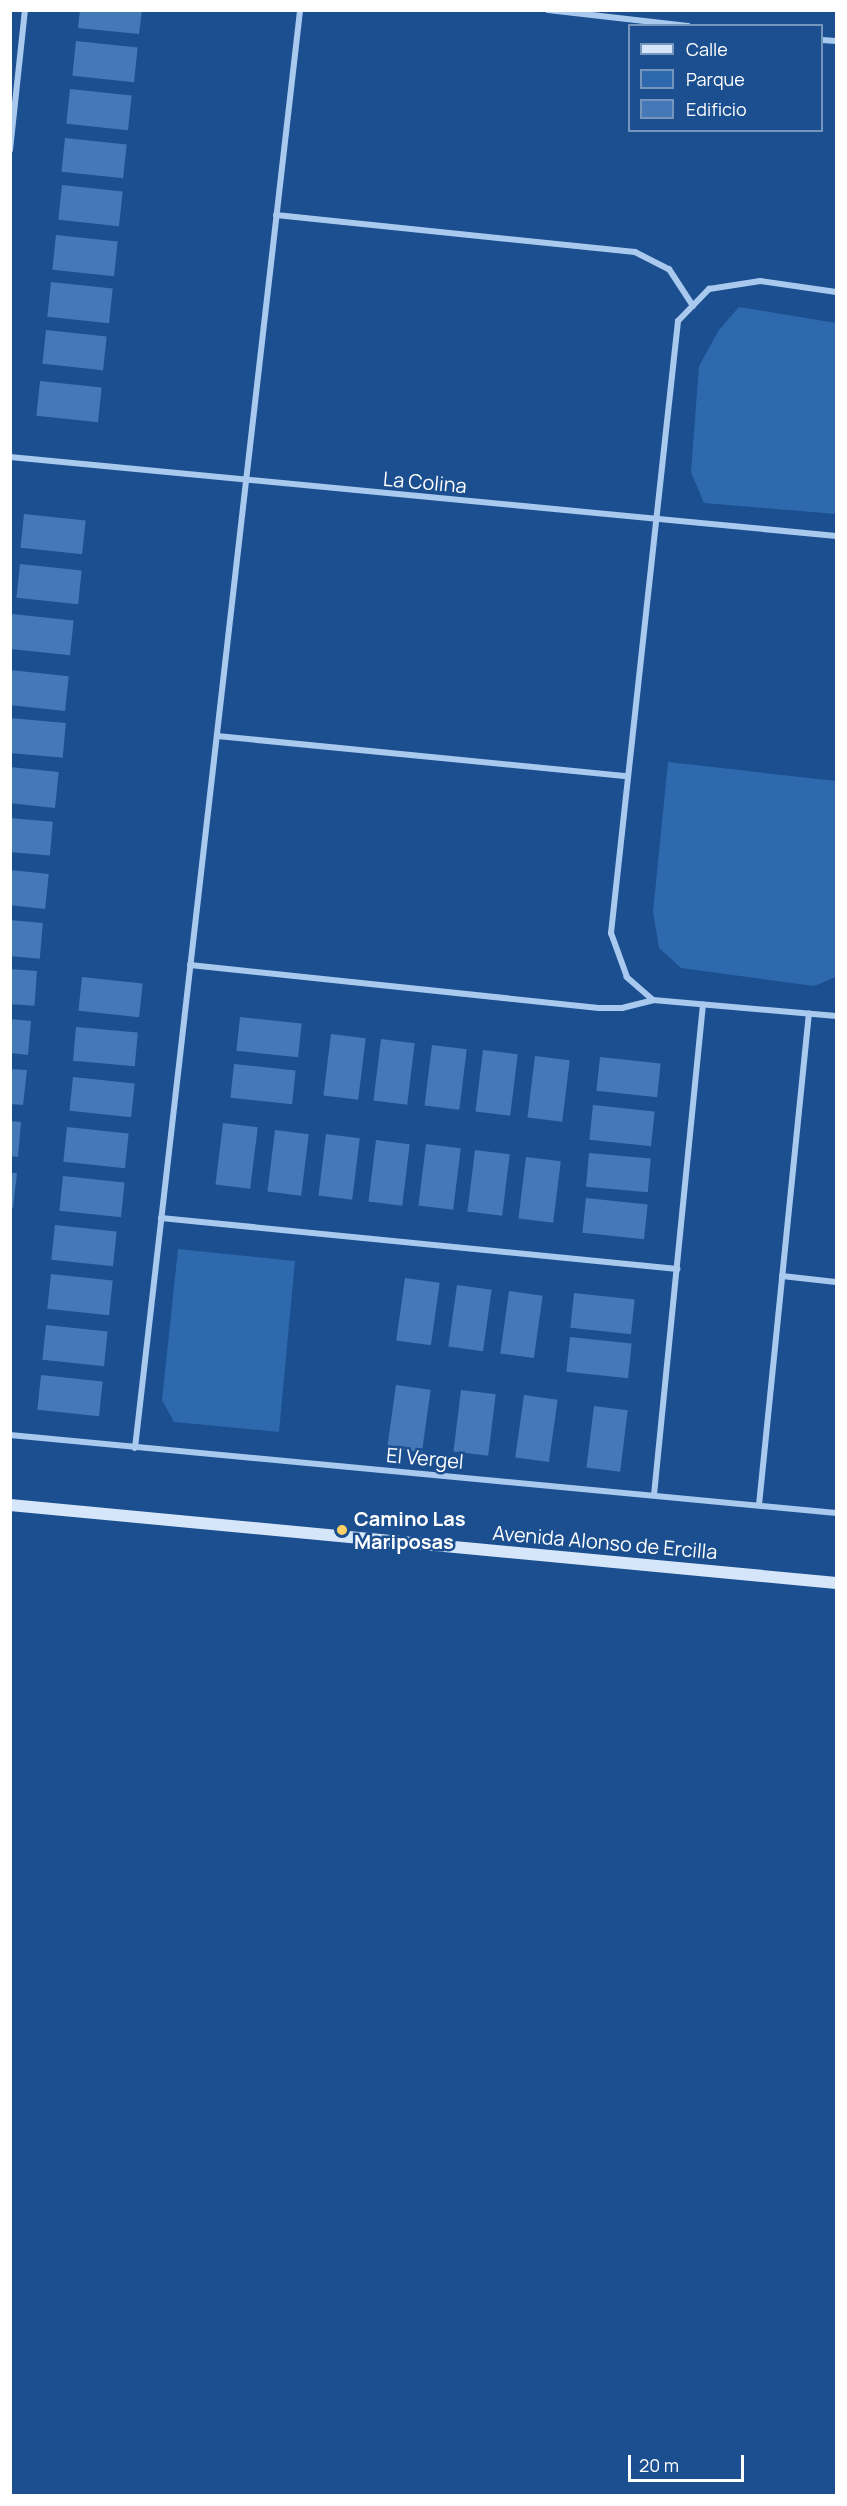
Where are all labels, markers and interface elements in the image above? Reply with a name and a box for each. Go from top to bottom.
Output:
legend [628,24,823,132]
text: Calle [686,37,728,61]
text: Parque [686,67,745,91]
text: Edificio [686,97,747,121]
street label: La Colina [382,466,468,498]
street label: El Vergel [385,1443,465,1473]
place label: Camino Las Mariposas [354,1506,466,1553]
street label: Avenida Alonso de Ercilla [492,1520,718,1564]
marker: Camino Las Mariposas [335,1523,349,1537]
scale bar [631,2443,746,2481]
text: 20 m [639,2453,679,2477]

